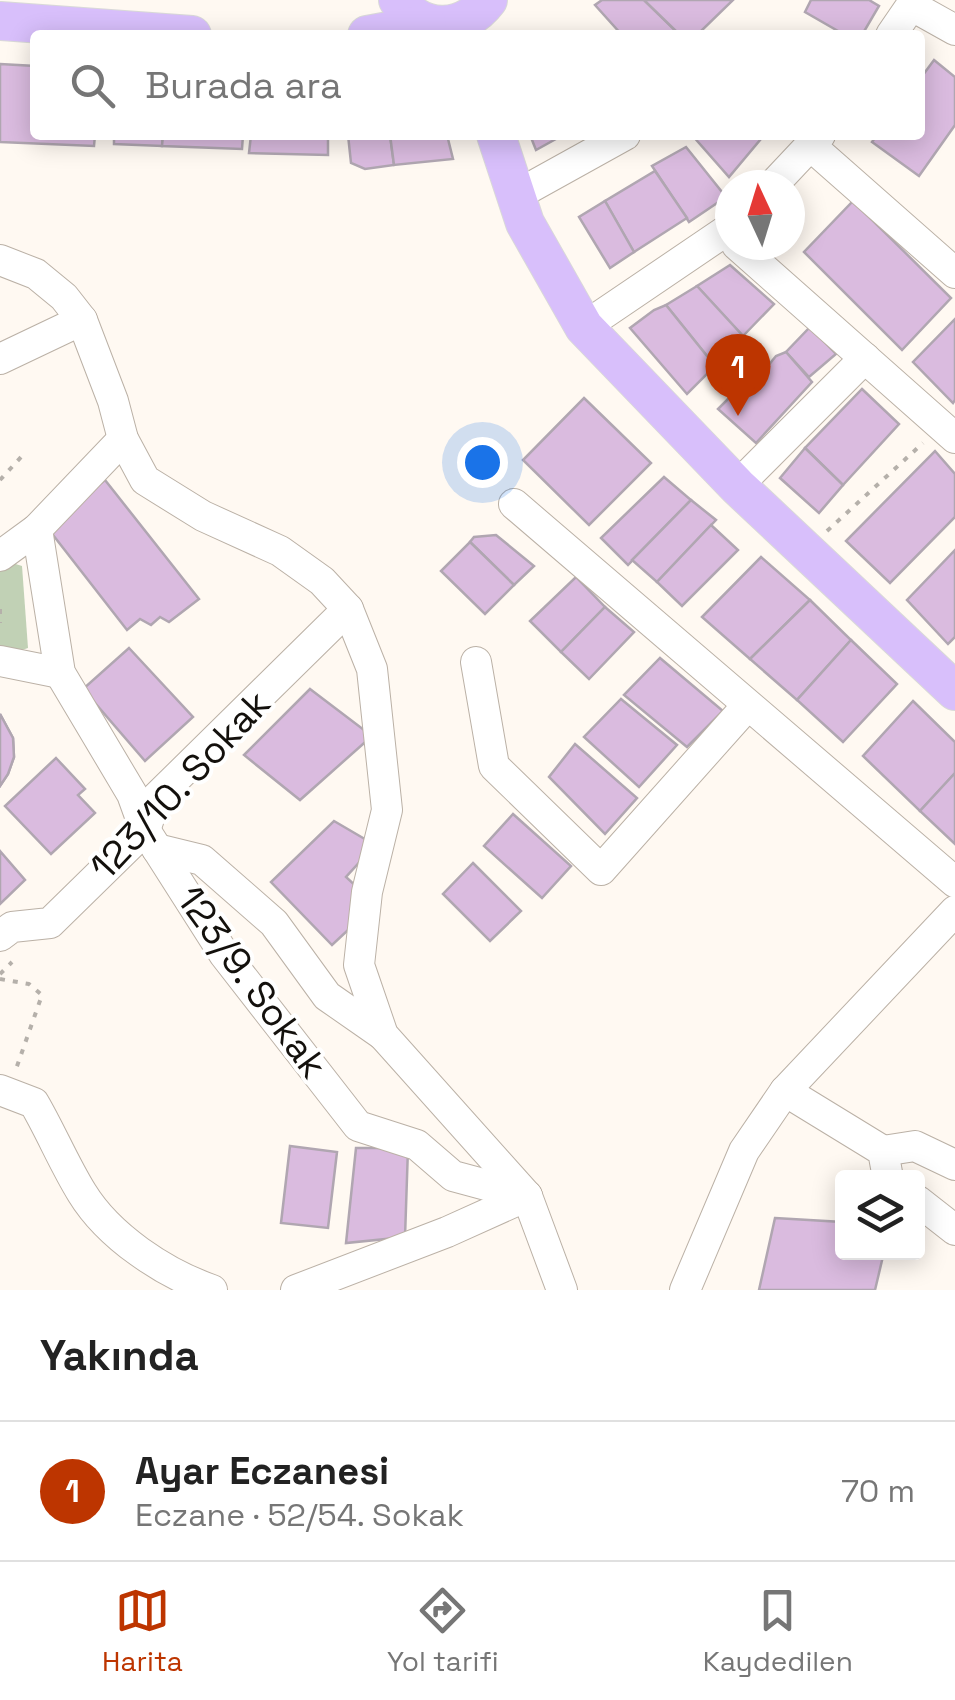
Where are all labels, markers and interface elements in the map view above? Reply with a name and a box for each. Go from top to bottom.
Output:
search box [30,30,925,140]
icon: search [65,58,120,113]
text: Burada ara [145,61,342,109]
north arrow [715,170,805,260]
pin: 1 [706,334,770,416]
your location [457,437,508,488]
street label: 123/10. Sokak [80,680,280,890]
street label: 123/9. Sokak [166,877,338,1087]
map controls [835,1170,925,1260]
button: layers [835,1170,925,1260]
text: Yakında [40,1329,199,1382]
text: Ayar Eczanesi [135,1447,389,1495]
text: 1 [65,1471,80,1511]
text: 70 m [841,1471,915,1511]
text: Eczane · 52/54. Sokak [135,1495,464,1535]
tab: Harita [102,1583,183,1679]
tab: Yol tarifi [387,1583,499,1679]
tab: Kaydedilen [703,1583,853,1679]

